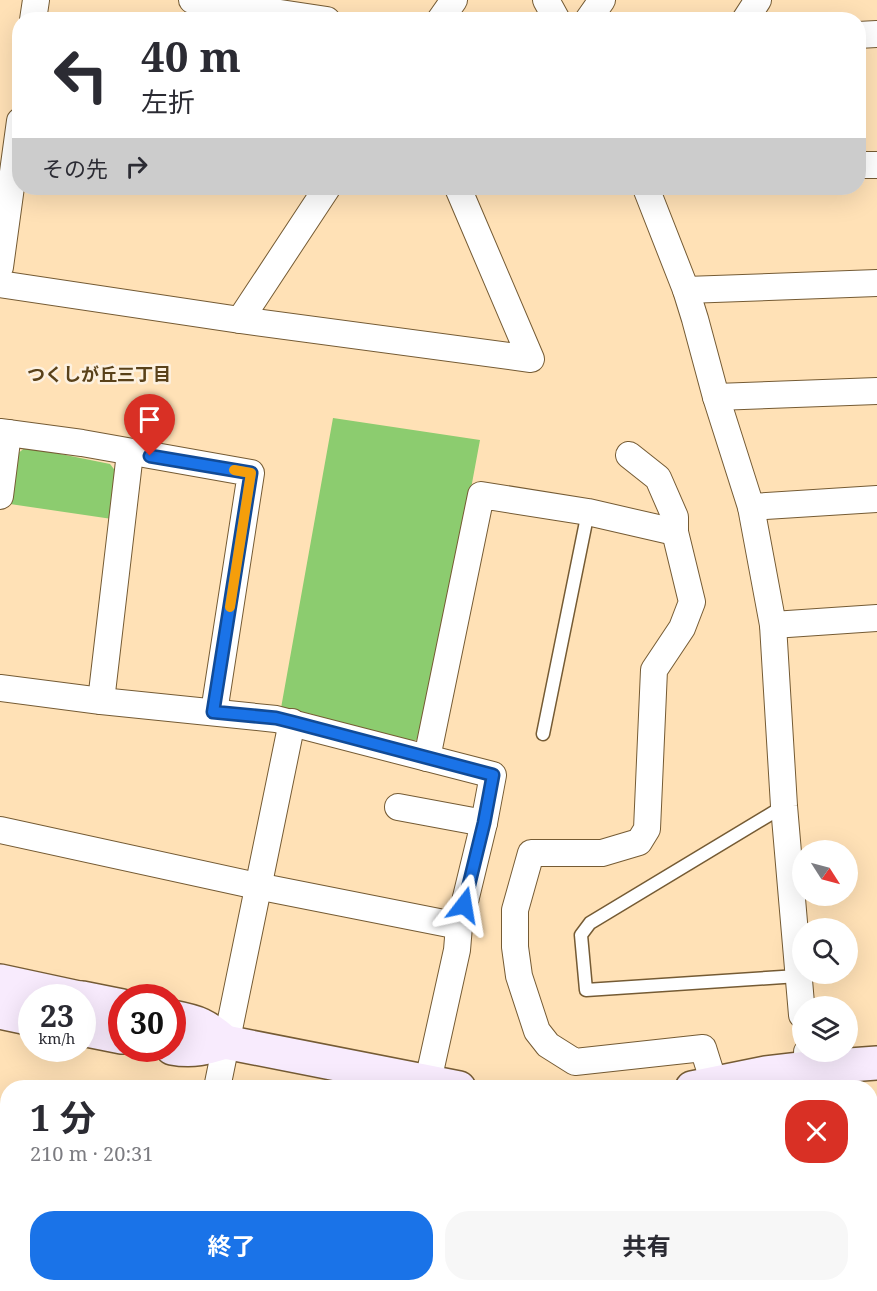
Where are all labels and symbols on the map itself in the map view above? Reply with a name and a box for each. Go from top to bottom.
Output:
district label: つくしが丘三丁目 [27,362,171,386]
pin [124,394,175,456]
north arrow [792,840,858,906]
position arrow [432,873,496,937]
speed limit sign: 30 [108,984,186,1062]

